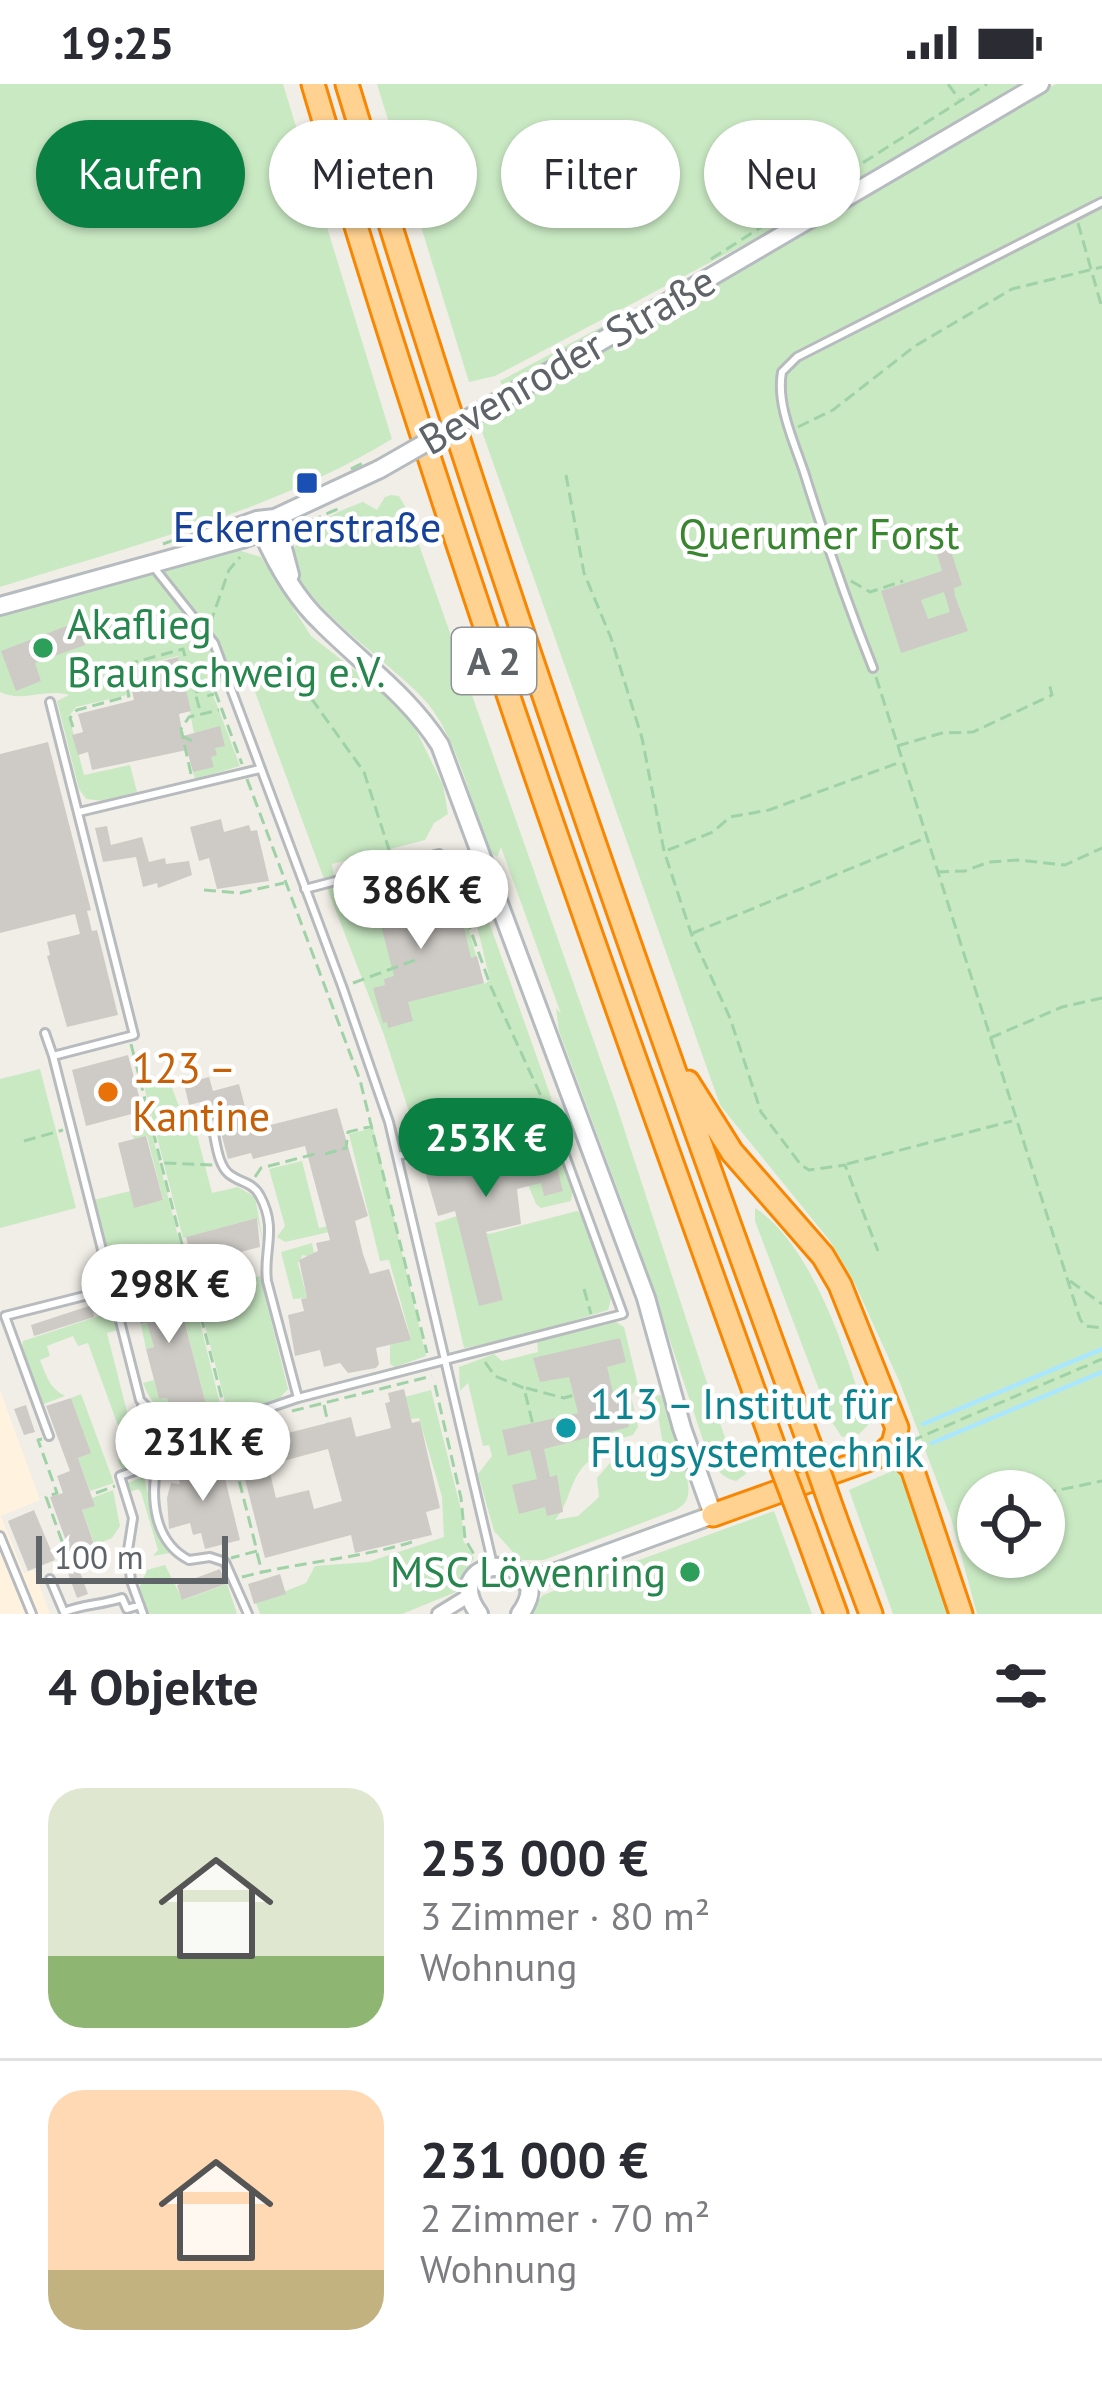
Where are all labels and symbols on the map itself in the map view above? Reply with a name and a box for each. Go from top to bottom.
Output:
street label: Bevenroder Straße [409,252,725,467]
marker: Eckernerstraße [294,470,320,496]
place label: Eckernerstraße [173,499,441,554]
park label: Querumer Forst [679,506,959,561]
place label: Akaflieg Braunschweig e.V. [67,596,385,699]
road number: A 2 [452,628,536,694]
marker: Akaflieg Braunschweig e.V. [30,635,56,661]
pin: 386K € [323,850,519,952]
place label: 123 – Kantine [132,1040,270,1143]
marker: 123 – Kantine [95,1079,121,1105]
pin: 253K € [388,1098,584,1200]
pin: 298K € [71,1244,267,1346]
place label: 113 – Institut für Flugsystemtechnik [590,1376,924,1479]
pin: 231K € [105,1402,301,1504]
marker: 113 – Institut für Flugsystemtechnik [553,1415,579,1441]
scale bar [36,1530,228,1583]
place label: MSC Löwenring [390,1544,666,1599]
marker: MSC Löwenring [677,1559,703,1585]

